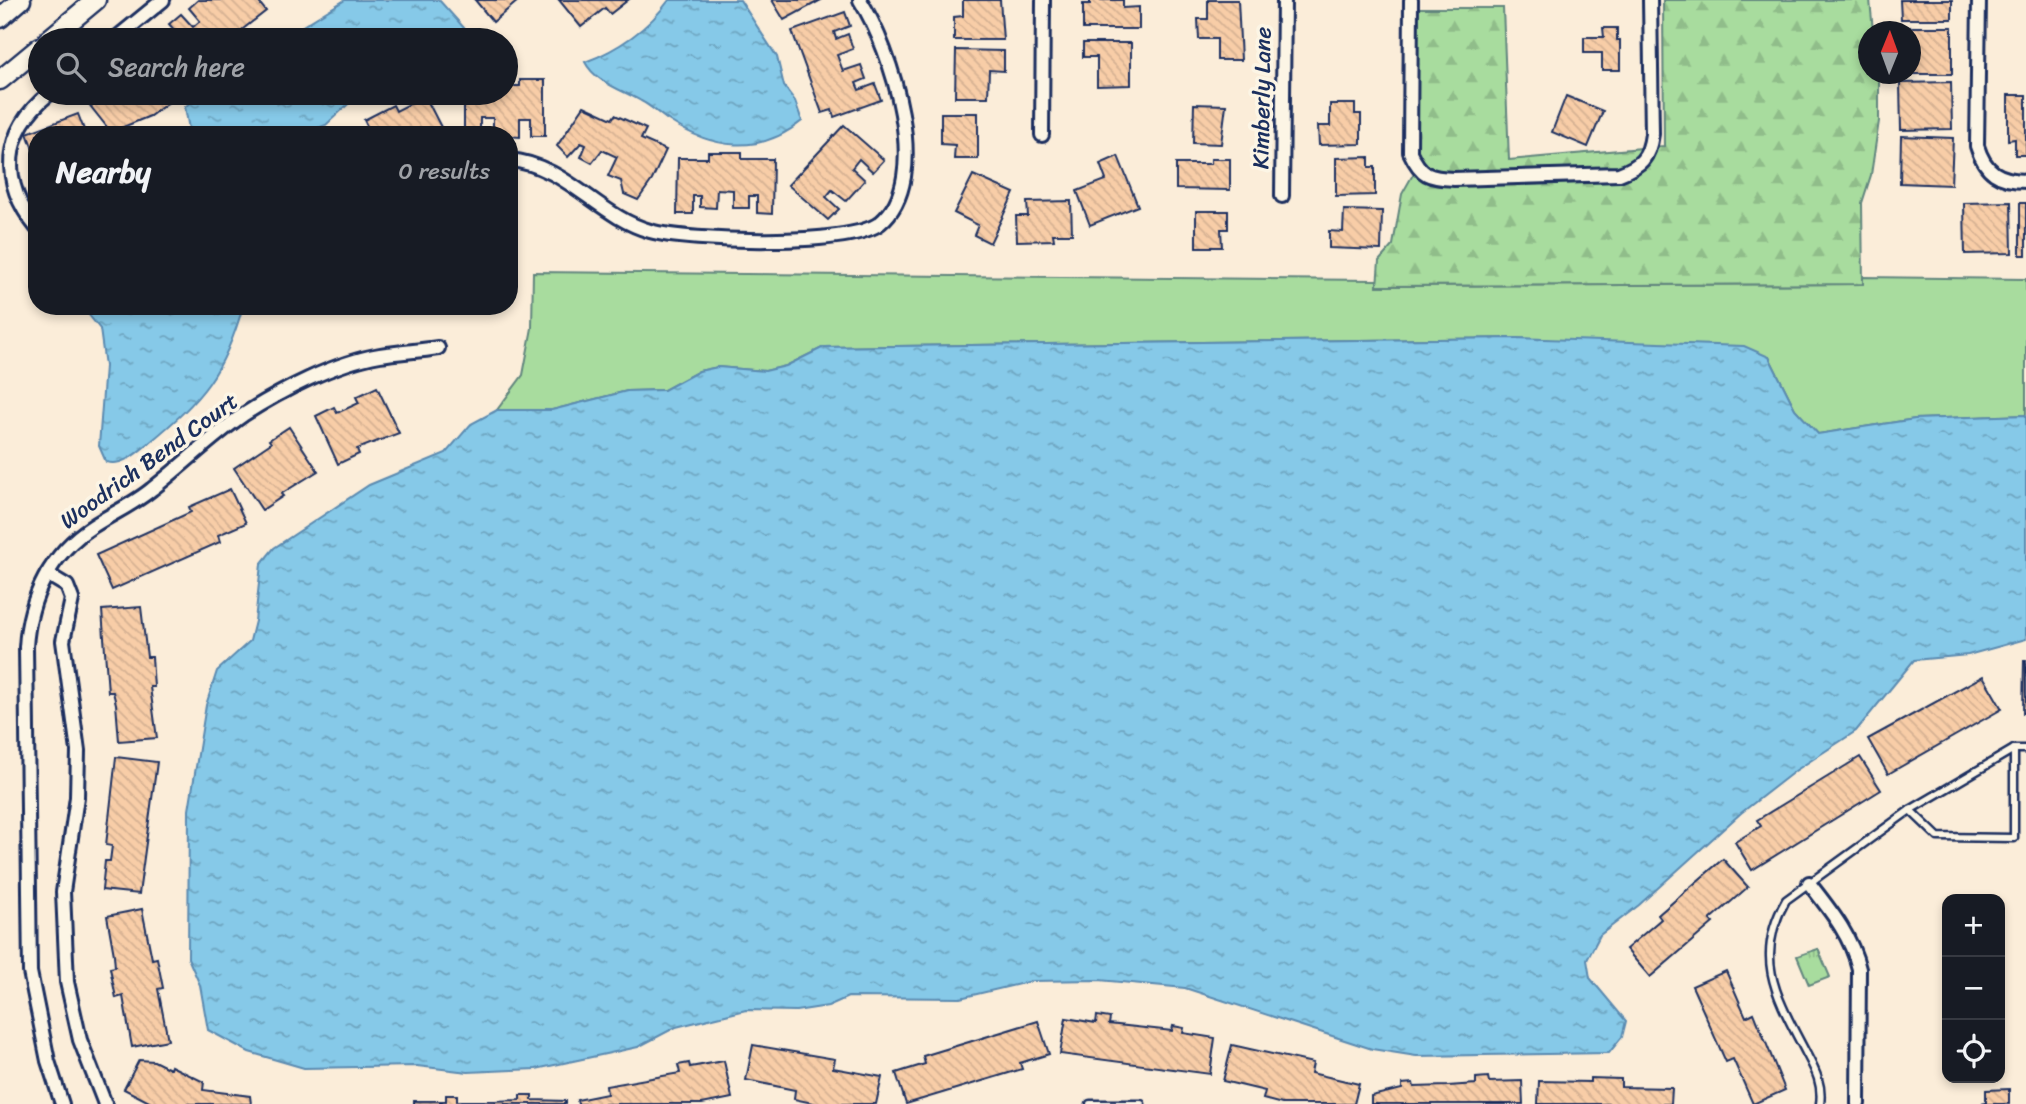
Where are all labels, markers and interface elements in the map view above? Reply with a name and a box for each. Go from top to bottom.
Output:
north arrow [1858,21,1921,84]
street label: Kimberly Lane [1240,26,1284,170]
search box [28,28,518,105]
text: Search here [108,44,245,90]
icon: search [52,48,90,86]
text: Nearby [56,145,151,199]
text: 0 results [398,151,490,192]
street label: Woodrich Bend Court [51,382,247,540]
map controls [1942,894,2005,1083]
button: + [1942,894,2005,957]
button: − [1942,957,2005,1020]
button: locate [1942,1020,2005,1083]

